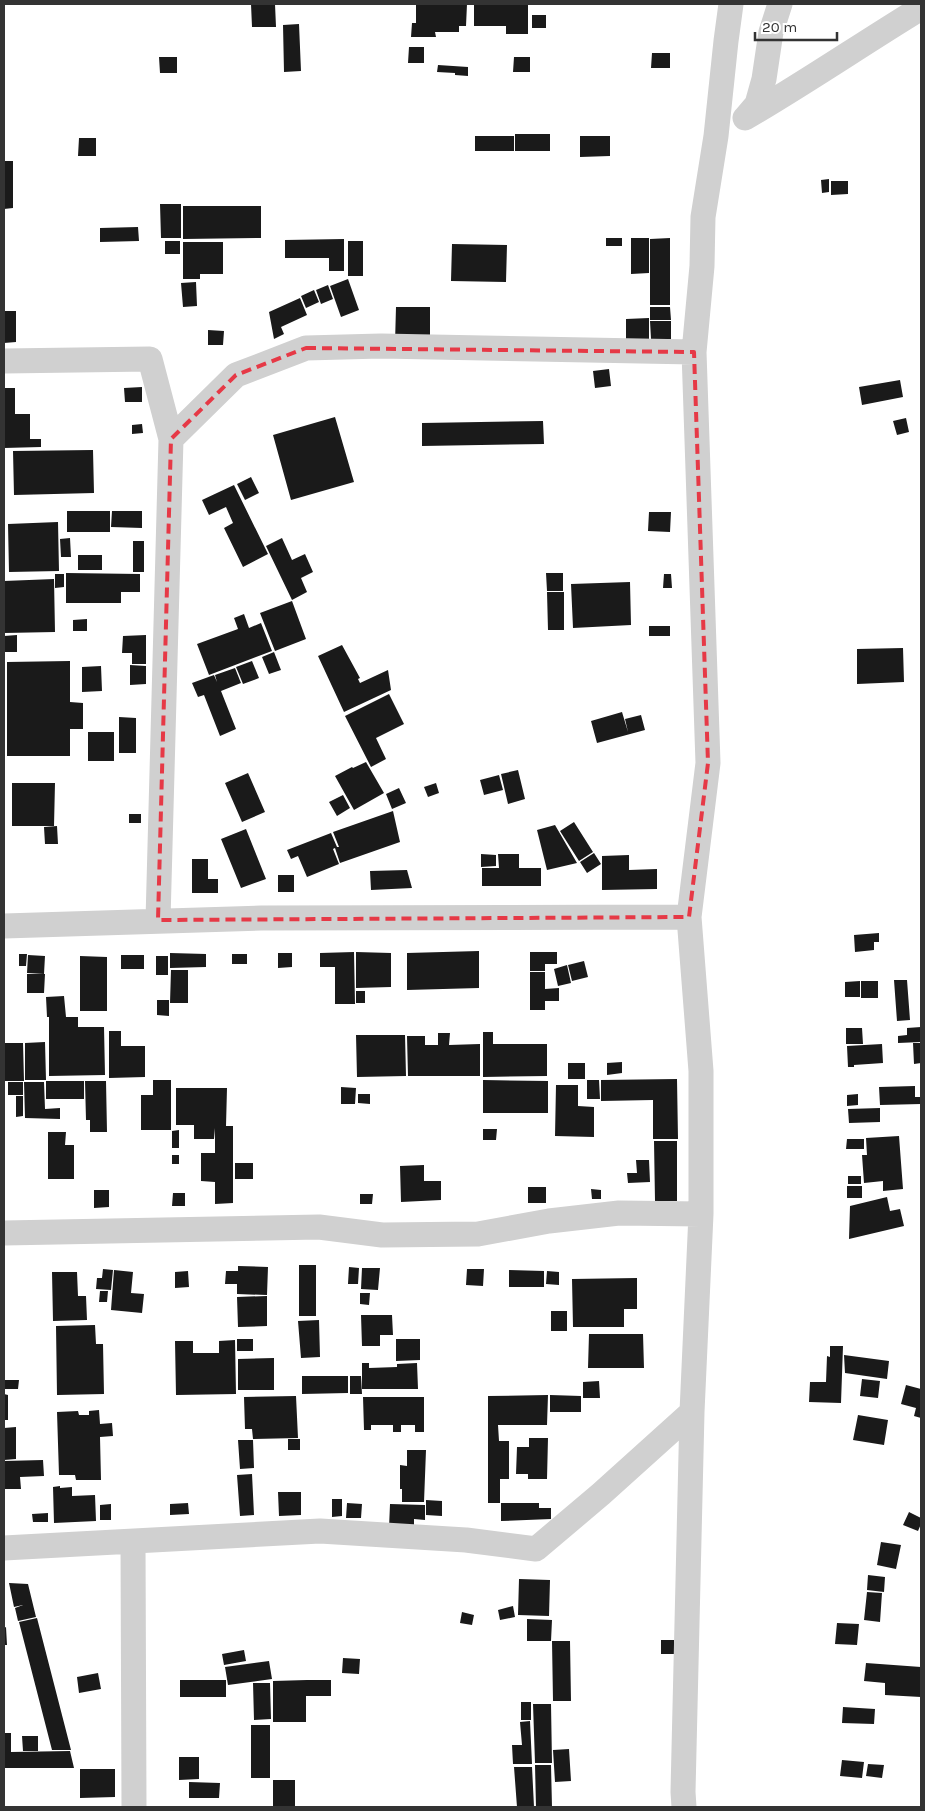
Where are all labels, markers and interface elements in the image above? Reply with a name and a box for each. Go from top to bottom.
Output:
scale bar [755,10,838,42]
text: 20 m [762,18,797,36]

